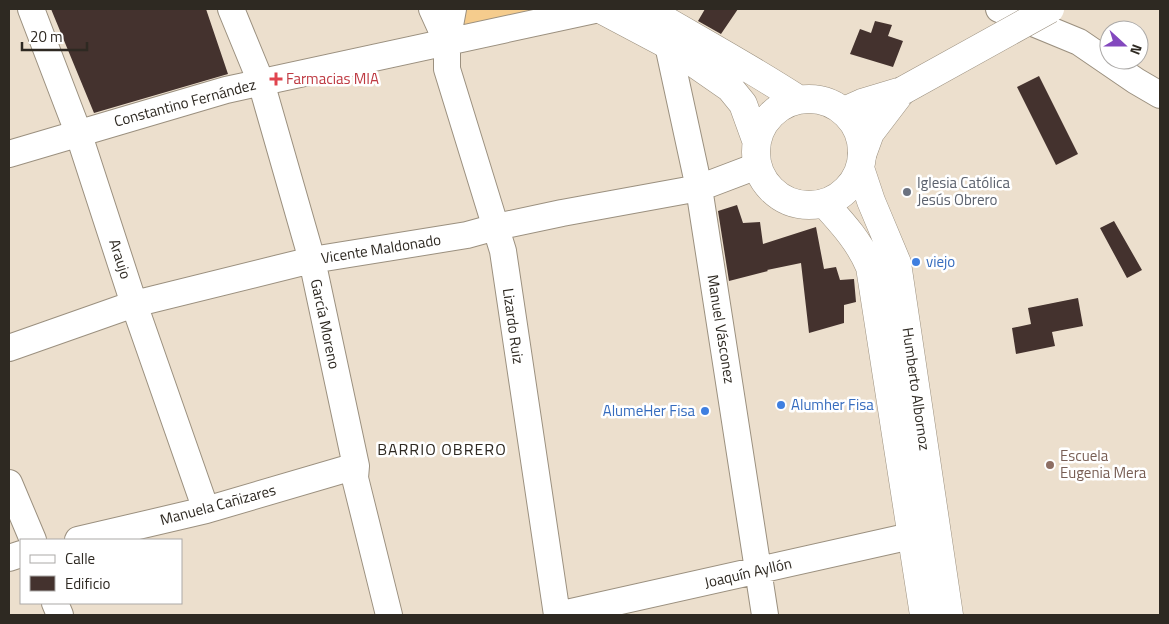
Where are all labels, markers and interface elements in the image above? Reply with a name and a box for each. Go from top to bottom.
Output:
scale bar [22,20,88,52]
north arrow [1099,20,1149,70]
text: 20 m [30,25,63,48]
text: N [1125,42,1148,58]
place label: Farmacias MIA [286,67,379,90]
street label: Constantino Fernández [111,72,258,133]
marker: Farmacias MIA [270,73,282,85]
place label: Iglesia Católica Jesús Obrero [917,171,1011,211]
marker: Iglesia Católica Jesús Obrero [901,186,913,198]
street label: Vicente Maldonado [319,228,443,269]
street label: Araujo [103,236,138,282]
place label: viejo [926,250,955,273]
marker: viejo [910,256,922,268]
street label: Manuel Vásconez [702,273,741,385]
street label: García Moreno [305,277,346,371]
street label: Lizardo Ruiz [497,287,530,365]
street label: Humberto Albornoz [896,326,937,452]
place label: Alumher Fisa [791,393,874,416]
place label: AlumeHer Fisa [603,399,695,422]
marker: Alumher Fisa [775,399,787,411]
marker: AlumeHer Fisa [699,405,711,417]
district label: BARRIO OBRERO [377,437,507,461]
place label: Escuela Eugenia Mera [1060,444,1147,484]
marker: Escuela Eugenia Mera [1044,459,1056,471]
street label: Manuela Cañizares [157,478,278,531]
legend [20,539,182,604]
text: Calle [65,547,95,570]
street label: Joaquín Ayllón [702,551,794,594]
text: Edificio [65,572,110,595]

